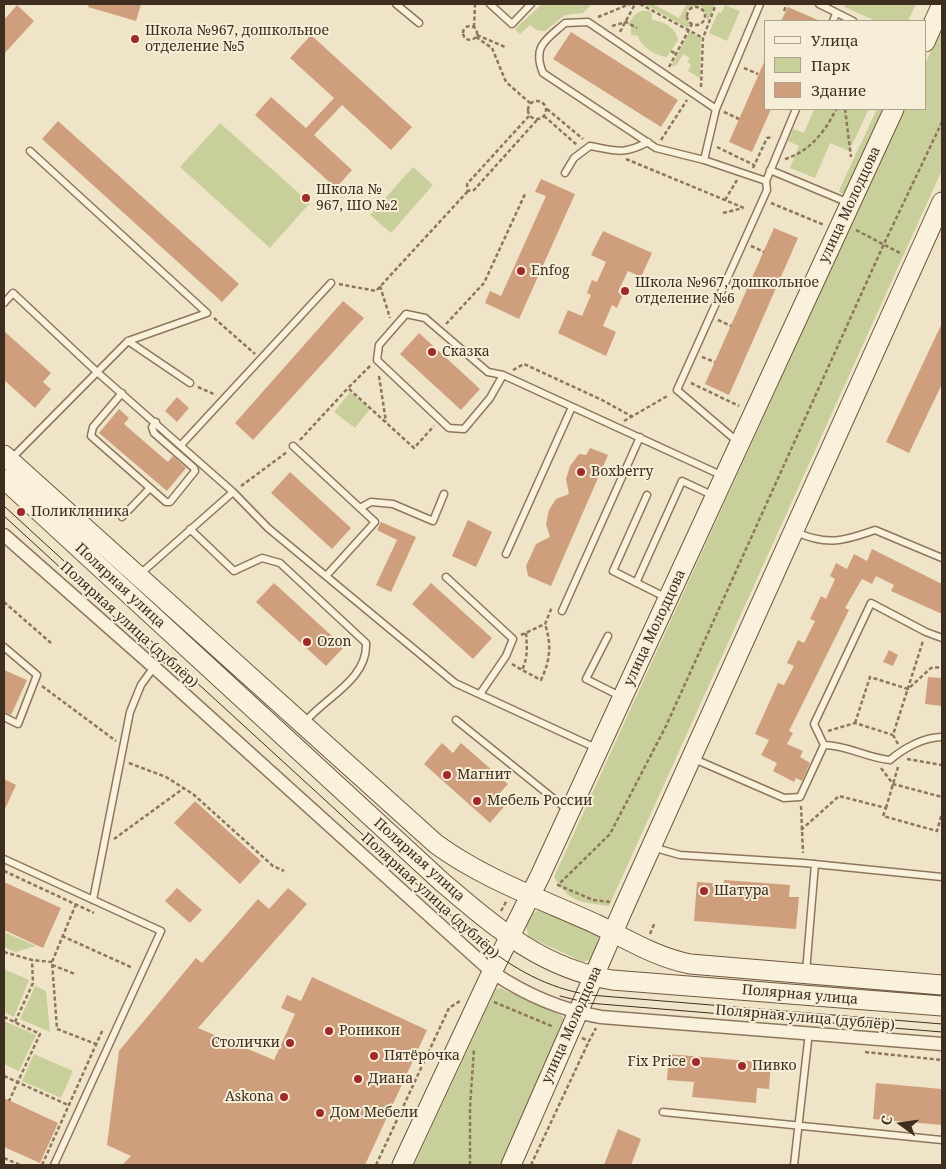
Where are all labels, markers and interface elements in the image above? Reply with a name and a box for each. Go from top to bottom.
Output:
legend [764,20,926,110]
place label: Школа №967, дошкольное отделение №5 [145,23,329,56]
text: Улица [811,30,859,50]
marker: Школа №967, дошкольное отделение №5 [129,33,141,45]
text: Парк [811,55,850,75]
text: Здание [811,80,866,100]
street label: улица Молодцова [816,144,884,266]
place label: Школа № 967, ШО №2 [316,182,398,214]
marker: Школа № 967, ШО №2 [300,192,312,204]
place label: Enfog [531,263,570,279]
marker: Enfog [515,265,527,277]
place label: Школа №967, дошкольное отделение №6 [635,275,819,308]
marker: Школа №967, дошкольное отделение №6 [619,285,631,297]
place label: Сказка [442,344,490,360]
marker: Сказка [426,346,438,358]
place label: Boxberry [591,464,654,480]
marker: Boxberry [575,466,587,478]
place label: Поликлиника [31,504,130,520]
marker: Поликлиника [15,506,27,518]
street label: Полярная улица [72,540,168,632]
street label: Полярная улица (дублёр) [57,559,201,691]
street label: улица Молодцова [621,567,689,689]
place label: Ozon [317,634,352,650]
marker: Ozon [301,636,313,648]
place label: Магнит [457,767,511,783]
marker: Магнит [441,769,453,781]
place label: Мебель России [487,793,593,809]
marker: Мебель России [471,795,483,807]
street label: Полярная улица [370,815,468,905]
street label: Полярная улица (дублёр) [358,830,502,962]
place label: Шатура [714,883,769,899]
marker: Шатура [698,885,710,897]
street label: улица Молодцова [539,964,605,1086]
street label: Полярная улица [741,982,859,1008]
street label: Полярная улица (дублёр) [715,1002,895,1034]
place label: Роникон [339,1023,400,1039]
marker: Роникон [323,1025,335,1037]
place label: Столички [211,1035,280,1051]
marker: Столички [284,1037,296,1049]
place label: Пятёрочка [384,1048,460,1064]
marker: Пятёрочка [368,1050,380,1062]
place label: Fix Price [628,1054,686,1070]
marker: Fix Price [690,1056,702,1068]
place label: Пивко [752,1058,797,1074]
marker: Пивко [736,1060,748,1072]
place label: Диана [368,1071,413,1087]
marker: Диана [352,1073,364,1085]
place label: Askona [225,1089,274,1105]
marker: Askona [278,1091,290,1103]
north arrow [876,1099,926,1149]
place label: Дом Мебели [330,1105,418,1121]
marker: Дом Мебели [314,1107,326,1119]
text: С [876,1113,896,1127]

